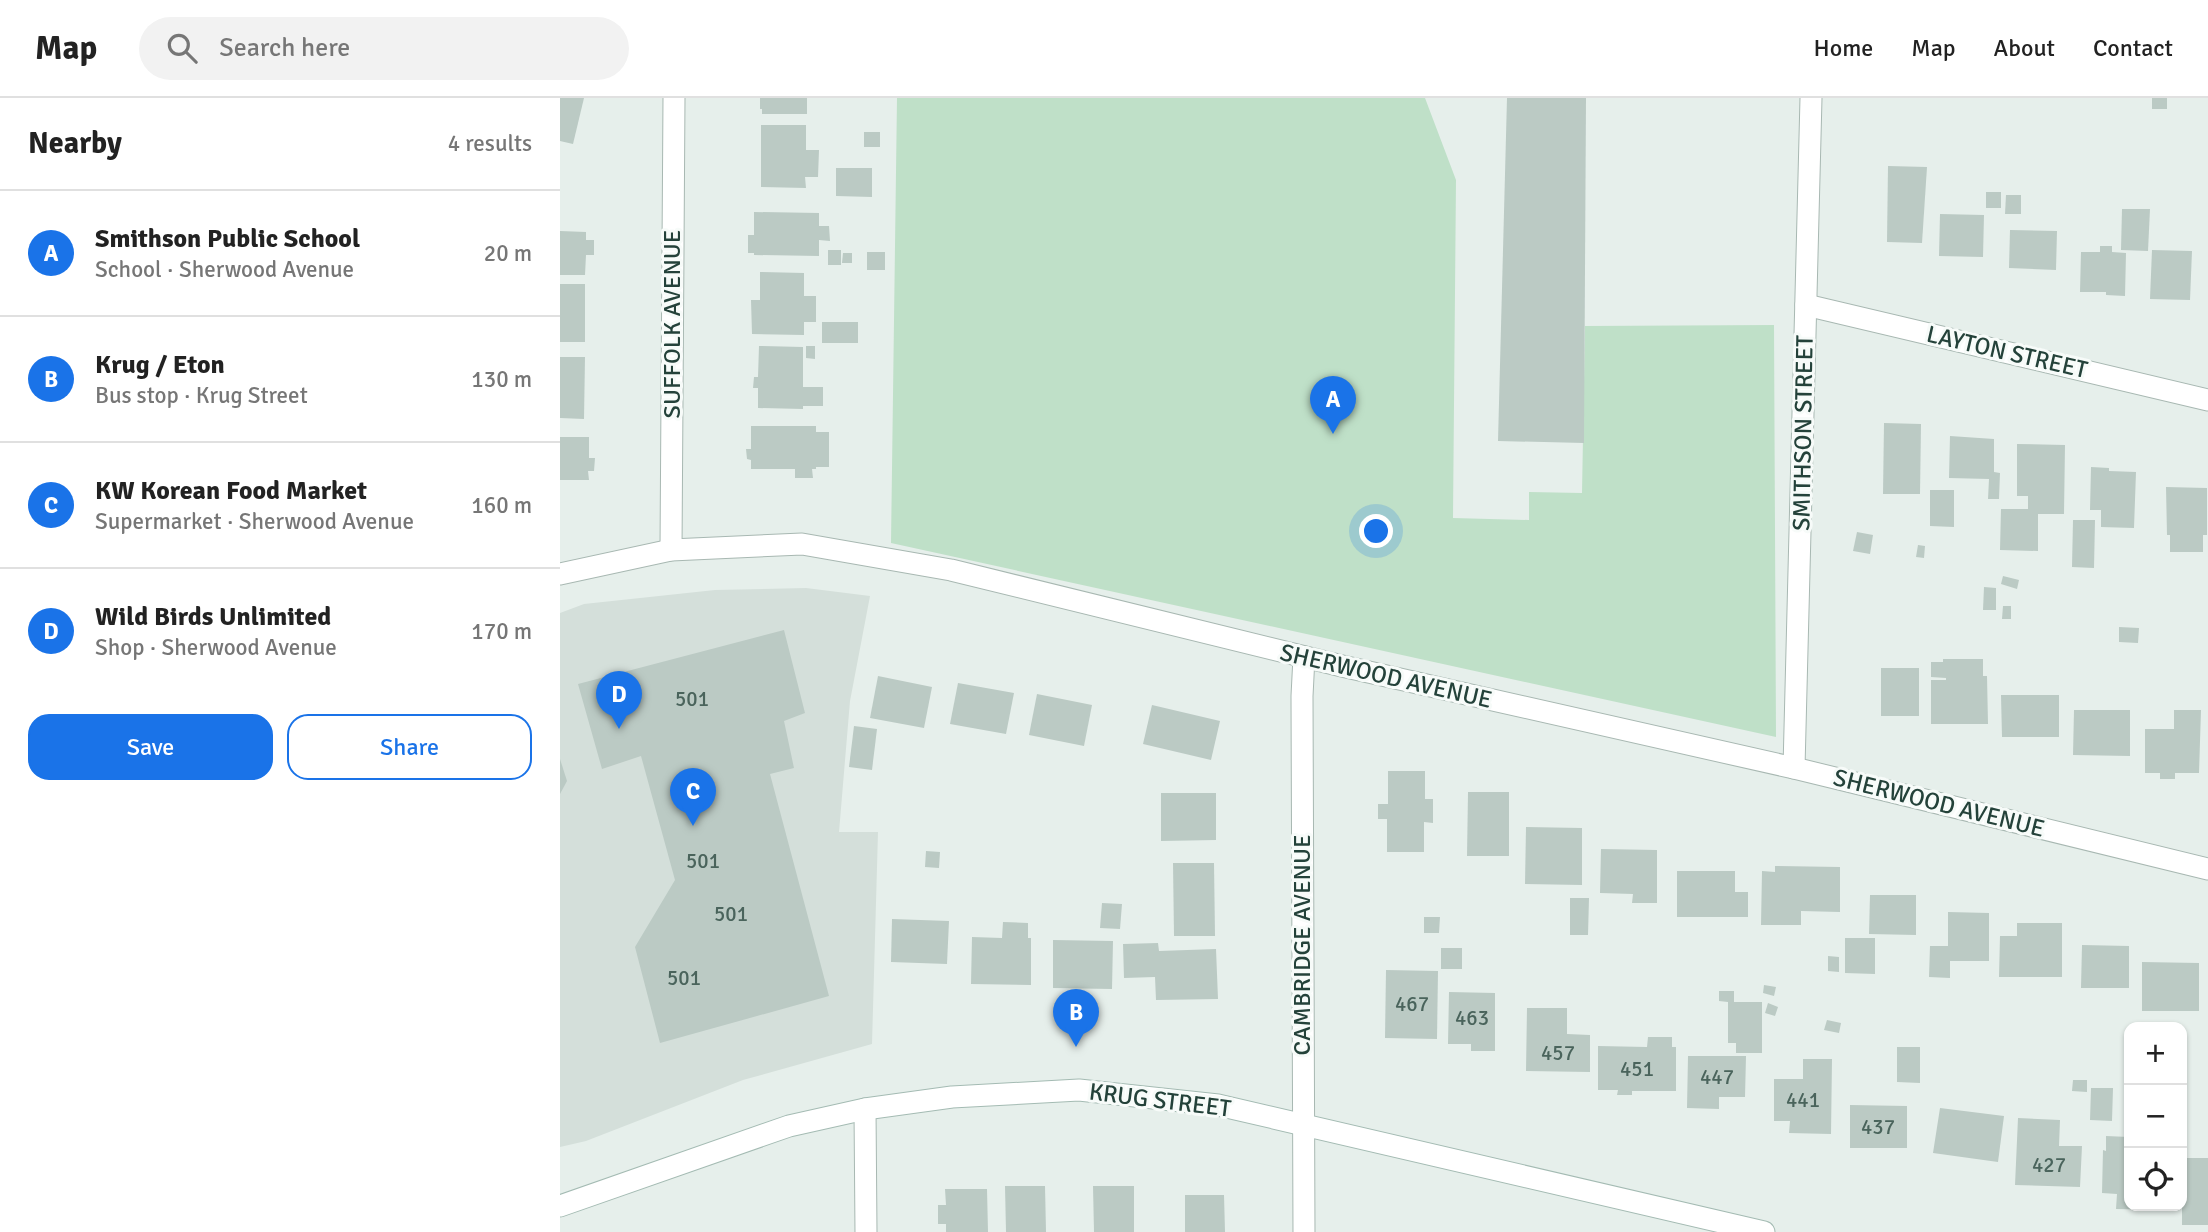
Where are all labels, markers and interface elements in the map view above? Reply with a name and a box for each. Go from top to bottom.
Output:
search box [139,17,629,80]
text: Map [35,28,97,69]
icon: search [163,29,201,67]
text: Search here [219,32,350,64]
text: Home [1813,33,1873,63]
text: Map [1911,33,1956,63]
text: About [1994,33,2055,63]
text: Contact [2093,33,2173,63]
text: Nearby [28,125,122,162]
text: 4 results [448,129,532,158]
text: Smithson Public School [95,223,360,255]
street label: SUFFOLK AVENUE [657,230,687,418]
text: A [44,239,58,268]
text: 20 m [484,239,532,268]
text: School · Sherwood Avenue [95,255,354,284]
street label: LAYTON STREET [1924,319,2091,385]
street label: SMITHSON STREET [1786,335,1820,531]
text: Krug / Eton [95,349,225,381]
text: B [44,365,58,394]
text: 130 m [471,365,532,394]
pin: A [1310,376,1356,434]
text: Bus stop · Krug Street [95,381,308,410]
text: KW Korean Food Market [95,475,367,507]
text: C [44,491,58,520]
text: 160 m [471,491,532,520]
text: Supermarket · Sherwood Avenue [95,507,414,536]
your location [1359,514,1393,548]
text: Wild Birds Unlimited [95,601,331,633]
text: D [43,617,59,646]
text: 170 m [471,617,532,646]
text: Shop · Sherwood Avenue [95,633,337,662]
street label: SHERWOOD AVENUE [1277,637,1495,715]
pin: D [596,671,642,729]
house number: 501 [675,686,709,712]
button: Save [28,714,273,780]
button: Share [287,714,532,780]
street label: SHERWOOD AVENUE [1830,762,2048,844]
pin: C [670,768,716,826]
street label: CAMBRIDGE AVENUE [1287,834,1317,1056]
house number: 501 [686,848,720,874]
house number: 501 [714,901,748,927]
house number: 501 [667,965,701,991]
pin: B [1053,989,1099,1047]
house number: 467 [1395,991,1429,1017]
house number: 463 [1455,1005,1489,1031]
map controls [2124,1022,2187,1211]
button: + [2124,1022,2187,1085]
house number: 457 [1541,1040,1575,1066]
house number: 451 [1620,1056,1654,1082]
house number: 447 [1700,1064,1734,1090]
street label: KRUG STREET [1087,1076,1233,1124]
button: − [2124,1085,2187,1148]
house number: 441 [1786,1087,1820,1113]
house number: 437 [1861,1114,1895,1140]
button: locate [2124,1148,2187,1211]
house number: 427 [2032,1152,2066,1178]

